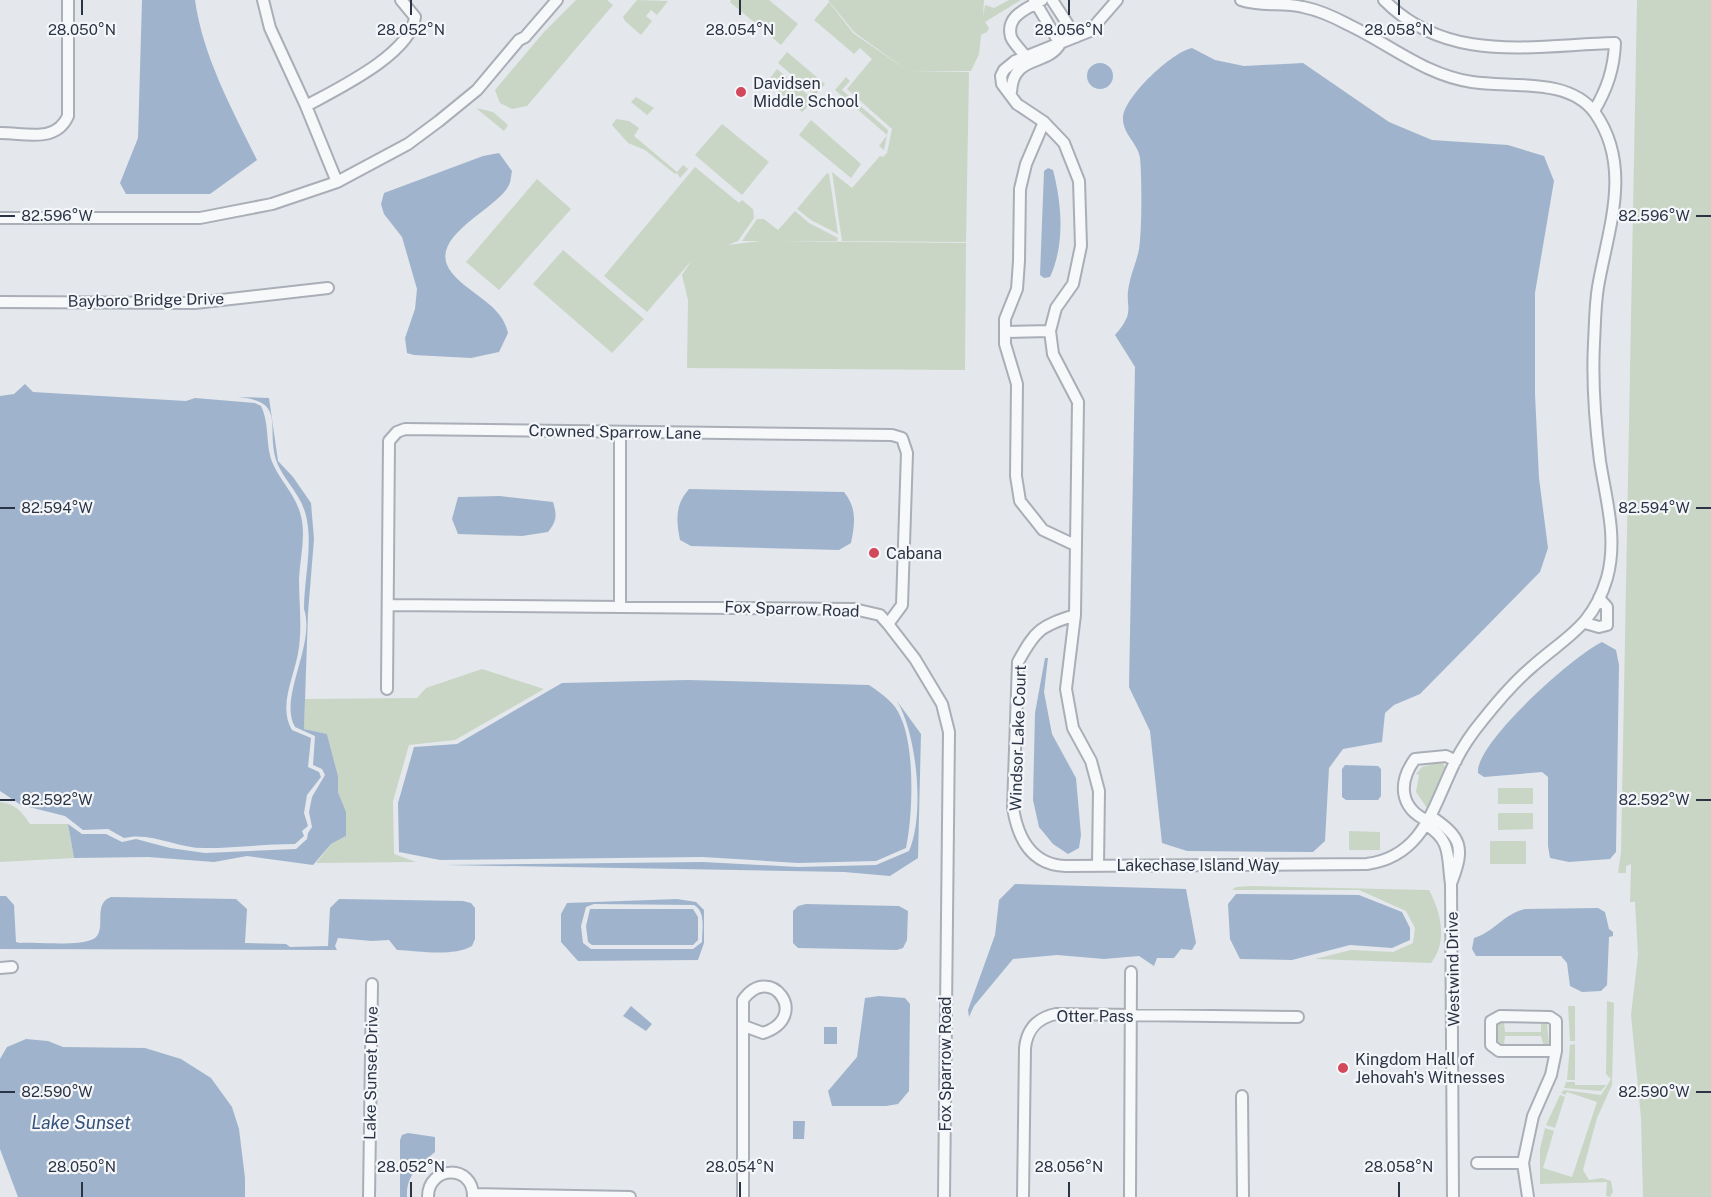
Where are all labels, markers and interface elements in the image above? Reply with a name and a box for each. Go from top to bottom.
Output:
text: 28.050°N [48,21,116,38]
text: 28.052°N [377,21,445,38]
text: 28.054°N [706,21,774,38]
text: 28.056°N [1035,21,1103,38]
text: 28.058°N [1365,21,1433,38]
place label: Davidsen Middle School [753,74,859,111]
marker: Davidsen Middle School [734,85,748,99]
text: 82.596°W [21,207,93,224]
text: 82.596°W [1618,207,1690,224]
street label: Bayboro Bridge Drive [67,289,225,311]
street label: Crowned Sparrow Lane [528,421,702,443]
text: 82.594°W [21,499,93,516]
text: 82.594°W [1618,499,1690,516]
place label: Cabana [886,544,942,563]
marker: Cabana [867,546,881,560]
street label: Fox Sparrow Road [724,597,860,621]
street label: Windsor Lake Court [1006,665,1030,811]
text: 82.592°W [21,791,93,808]
text: 82.592°W [1618,791,1690,808]
street label: Lakechase Island Way [1116,856,1280,875]
street label: Westwind Drive [1442,911,1464,1027]
street label: Fox Sparrow Road [936,996,955,1132]
street label: Lake Sunset Drive [360,1006,382,1140]
street label: Otter Pass [1056,1007,1134,1026]
place label: Kingdom Hall of Jehovah's Witnesses [1355,1050,1505,1087]
marker: Kingdom Hall of Jehovah's Witnesses [1336,1061,1350,1075]
text: 82.590°W [21,1083,93,1100]
text: 82.590°W [1618,1083,1690,1100]
water label: Lake Sunset [31,1112,131,1133]
text: 28.050°N [48,1158,116,1175]
text: 28.052°N [377,1158,445,1175]
text: 28.054°N [706,1158,774,1175]
text: 28.056°N [1035,1158,1103,1175]
text: 28.058°N [1365,1158,1433,1175]

